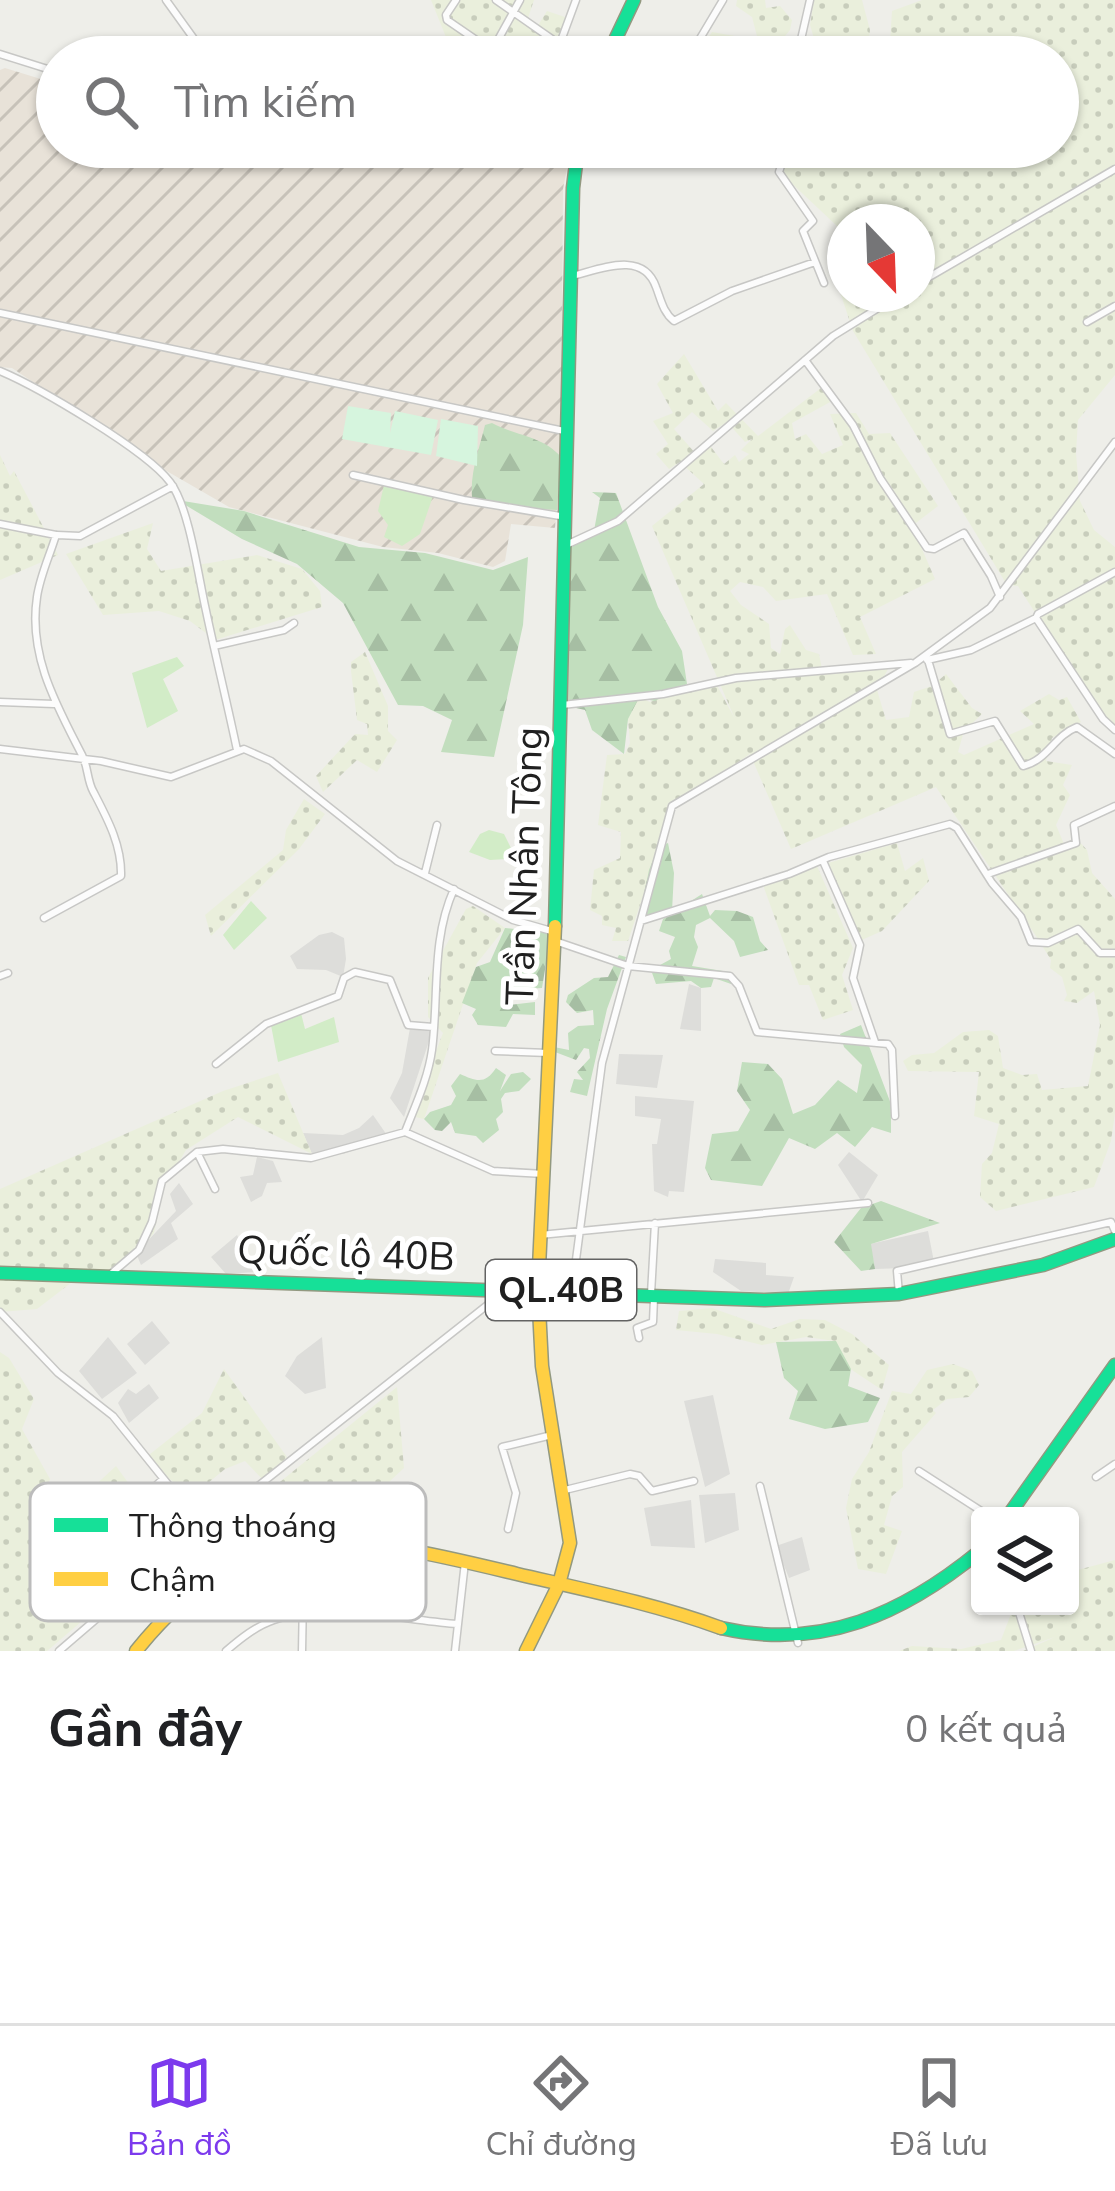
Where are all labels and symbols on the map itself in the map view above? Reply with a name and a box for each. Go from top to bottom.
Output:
north arrow [827,204,935,312]
street label: Trần Nhân Tông [494,726,556,1006]
street label: Quốc lộ 40B [236,1224,456,1284]
road number: QL.40B [486,1260,636,1320]
legend [30,1483,426,1621]
text: Thông thoáng [129,1504,337,1549]
text: Chậm [129,1558,216,1603]

